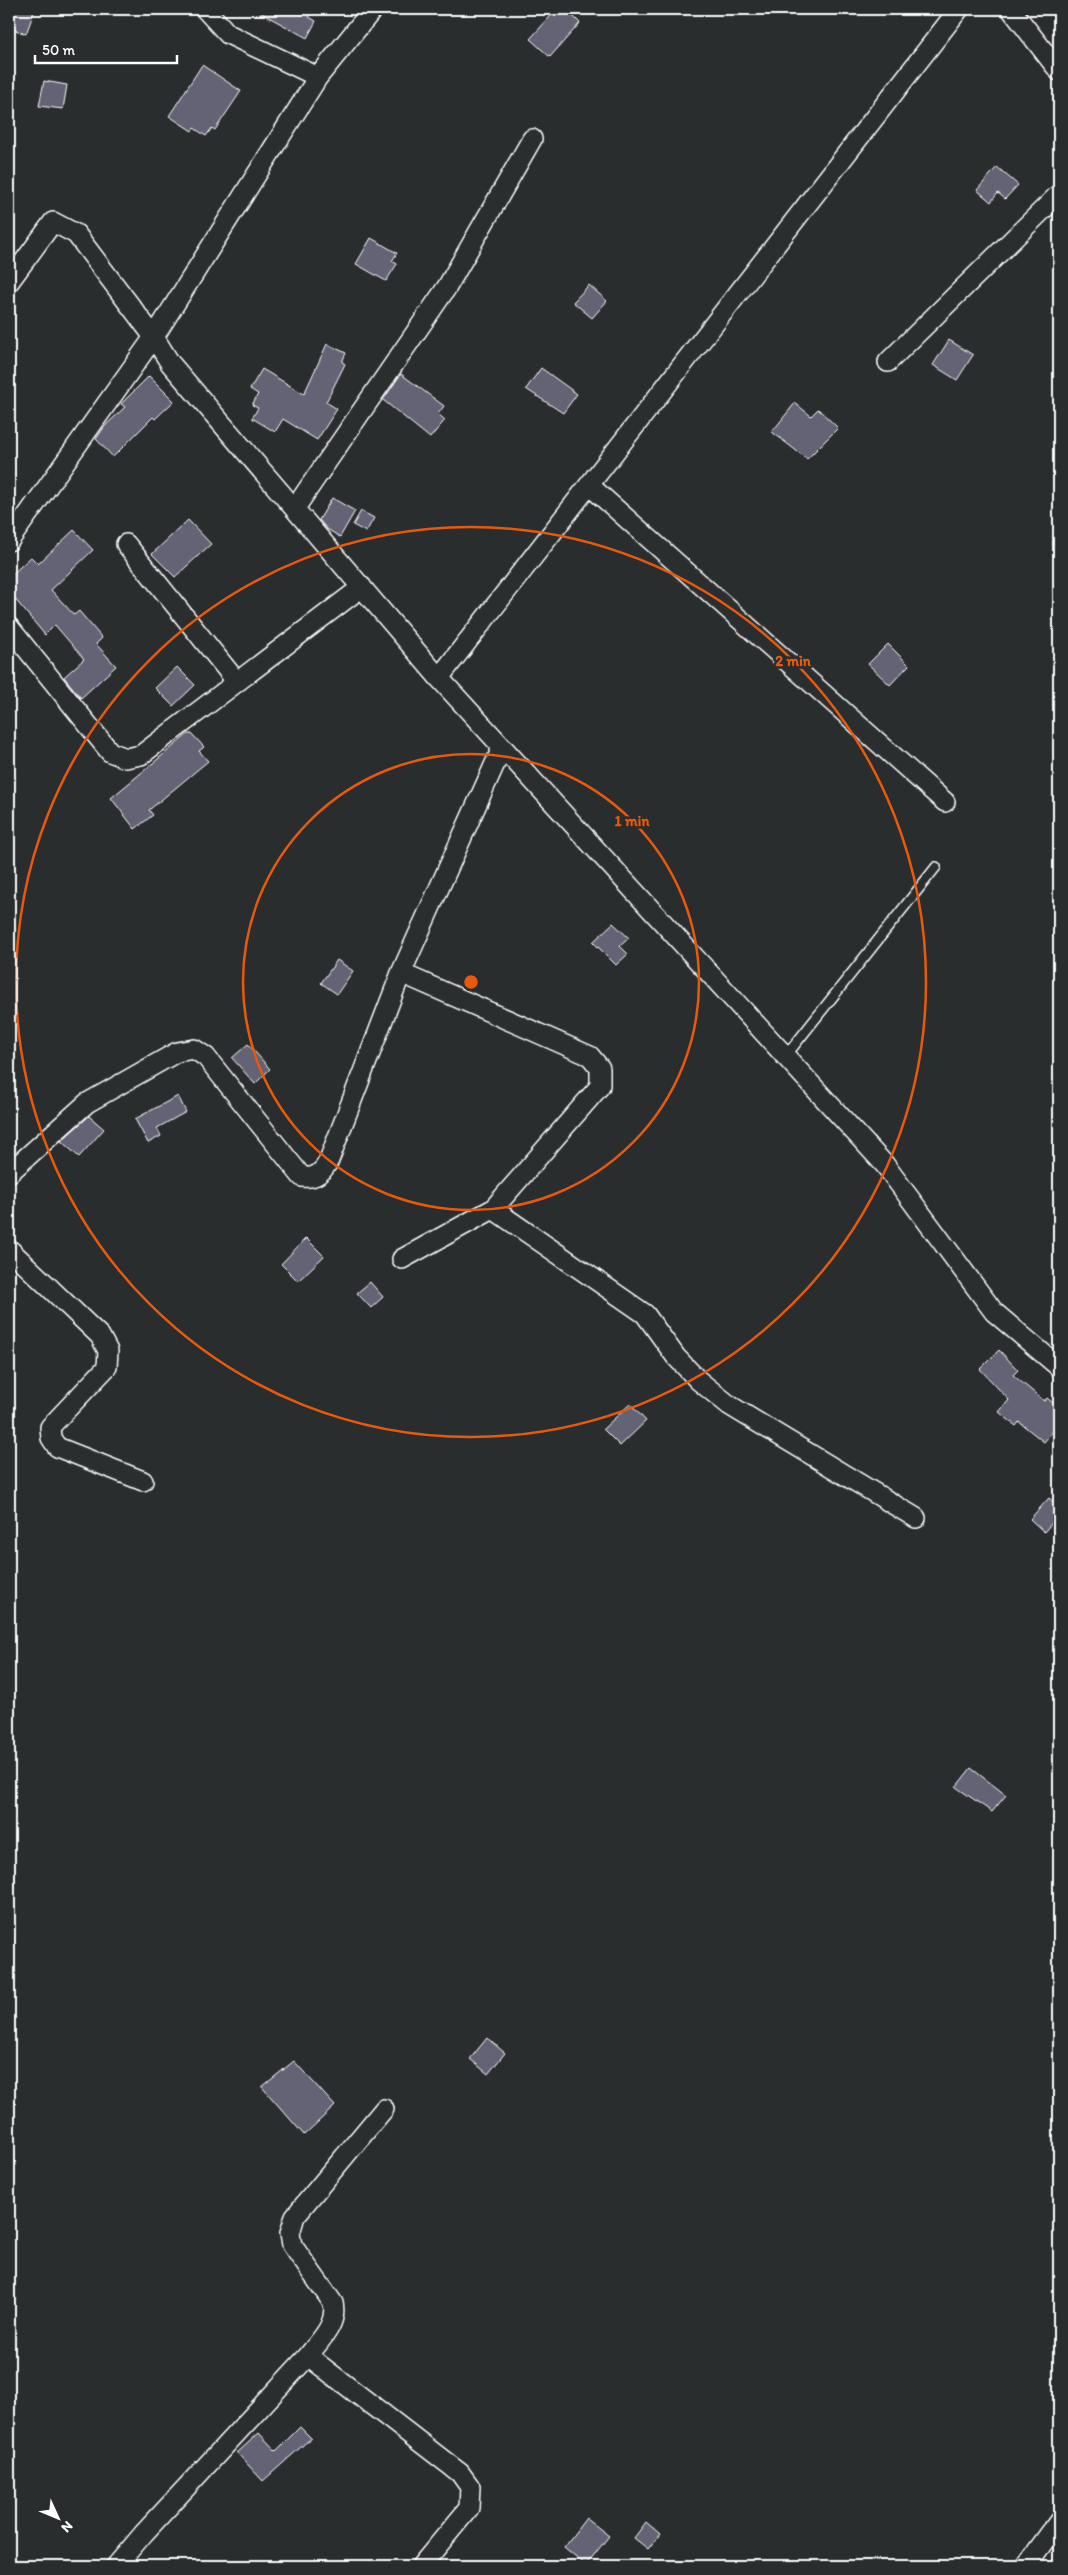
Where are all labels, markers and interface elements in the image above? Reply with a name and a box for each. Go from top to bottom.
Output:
scale bar [35,32,178,64]
text: 50 m [42,41,75,59]
text: 2 min [775,652,812,670]
text: 1 min [615,812,650,830]
centre of rings [462,973,480,991]
north arrow [32,2492,82,2542]
text: N [58,2517,76,2536]

